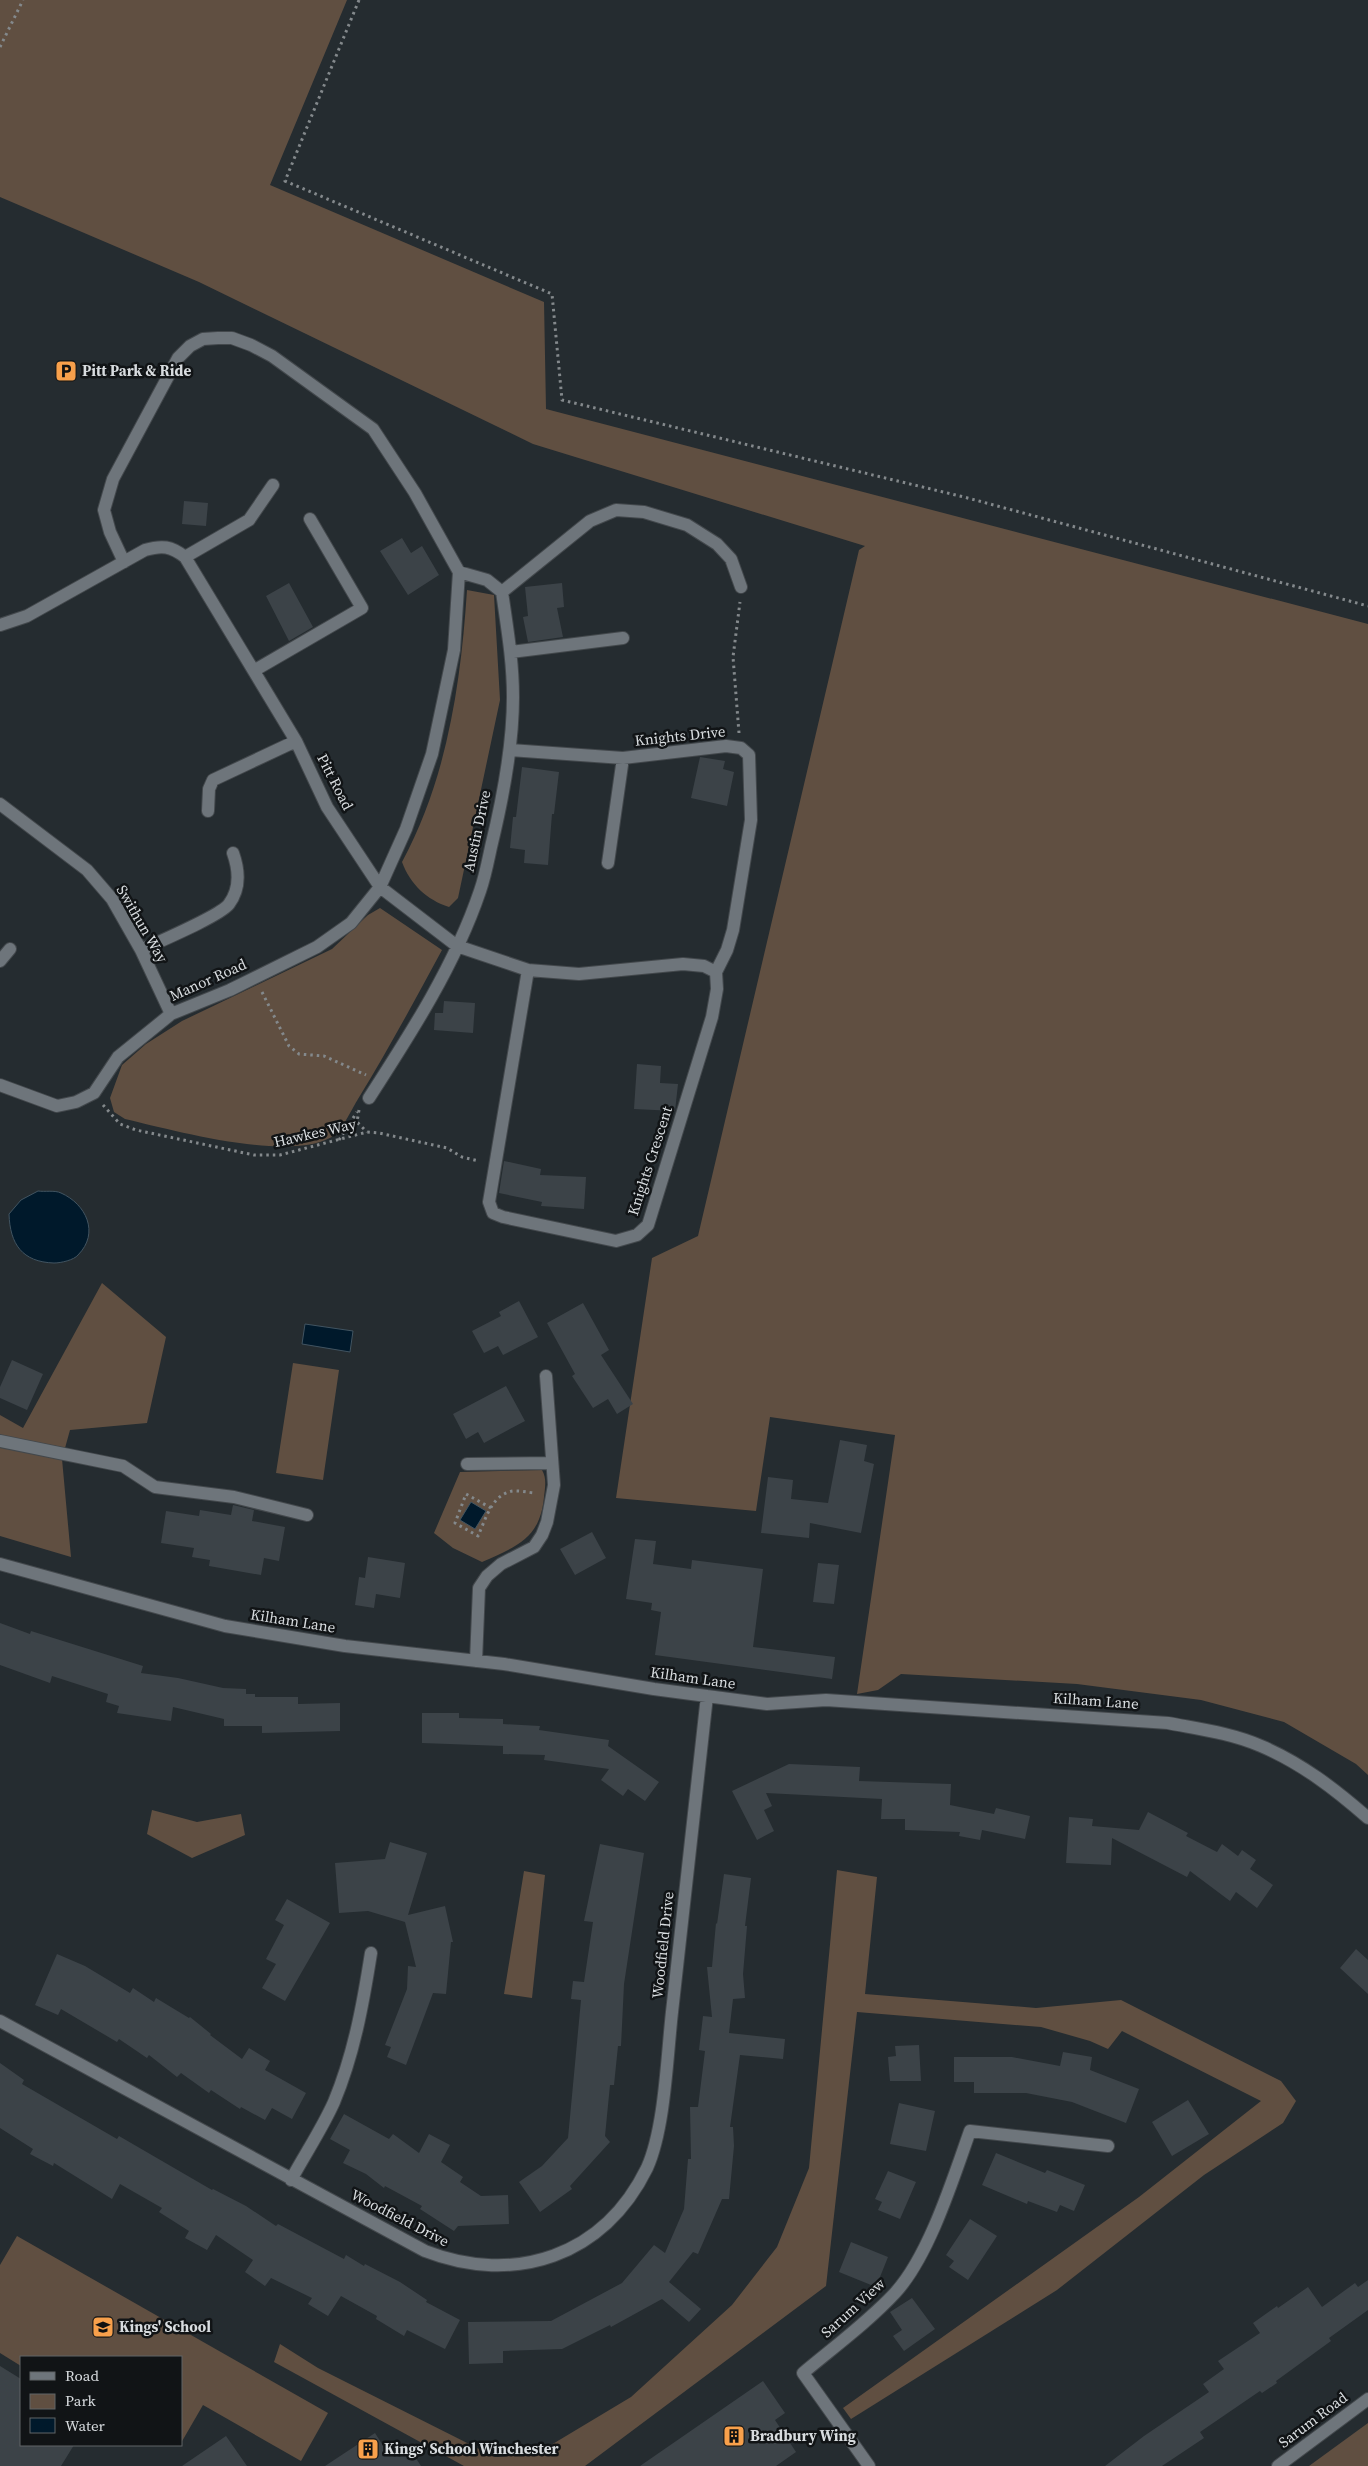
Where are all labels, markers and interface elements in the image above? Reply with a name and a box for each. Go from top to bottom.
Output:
parking icon: Pitt Park & Ride [54,359,78,383]
place label: Pitt Park & Ride [82,360,191,381]
street label: Knights Drive [634,720,727,751]
street label: Pitt Road [312,750,359,814]
street label: Austin Drive [458,788,495,874]
street label: Swithun Way [112,881,173,967]
street label: Manor Road [166,953,250,1006]
street label: Knights Crescent [622,1103,677,1218]
street label: Hawkes Way [272,1113,358,1152]
street label: Kilham Lane [249,1603,337,1638]
street label: Kilham Lane [649,1661,737,1694]
street label: Kilham Lane [1053,1687,1140,1714]
street label: Woodfield Drive [646,1890,679,2000]
street label: Woodfield Drive [348,2184,453,2251]
street label: Sarum View [816,2273,890,2342]
school or university icon: Kings' School [91,2315,115,2339]
place label: Kings' School [119,2316,211,2337]
legend [20,2356,182,2446]
text: Road [65,2365,99,2386]
street label: Sarum Road [1274,2386,1352,2452]
text: Park [65,2390,97,2411]
text: Water [65,2415,106,2436]
building icon: Bradbury Wing [722,2424,746,2448]
place label: Bradbury Wing [750,2425,856,2446]
building icon: Kings' School Winchester [356,2437,380,2461]
place label: Kings' School Winchester [384,2438,558,2459]

